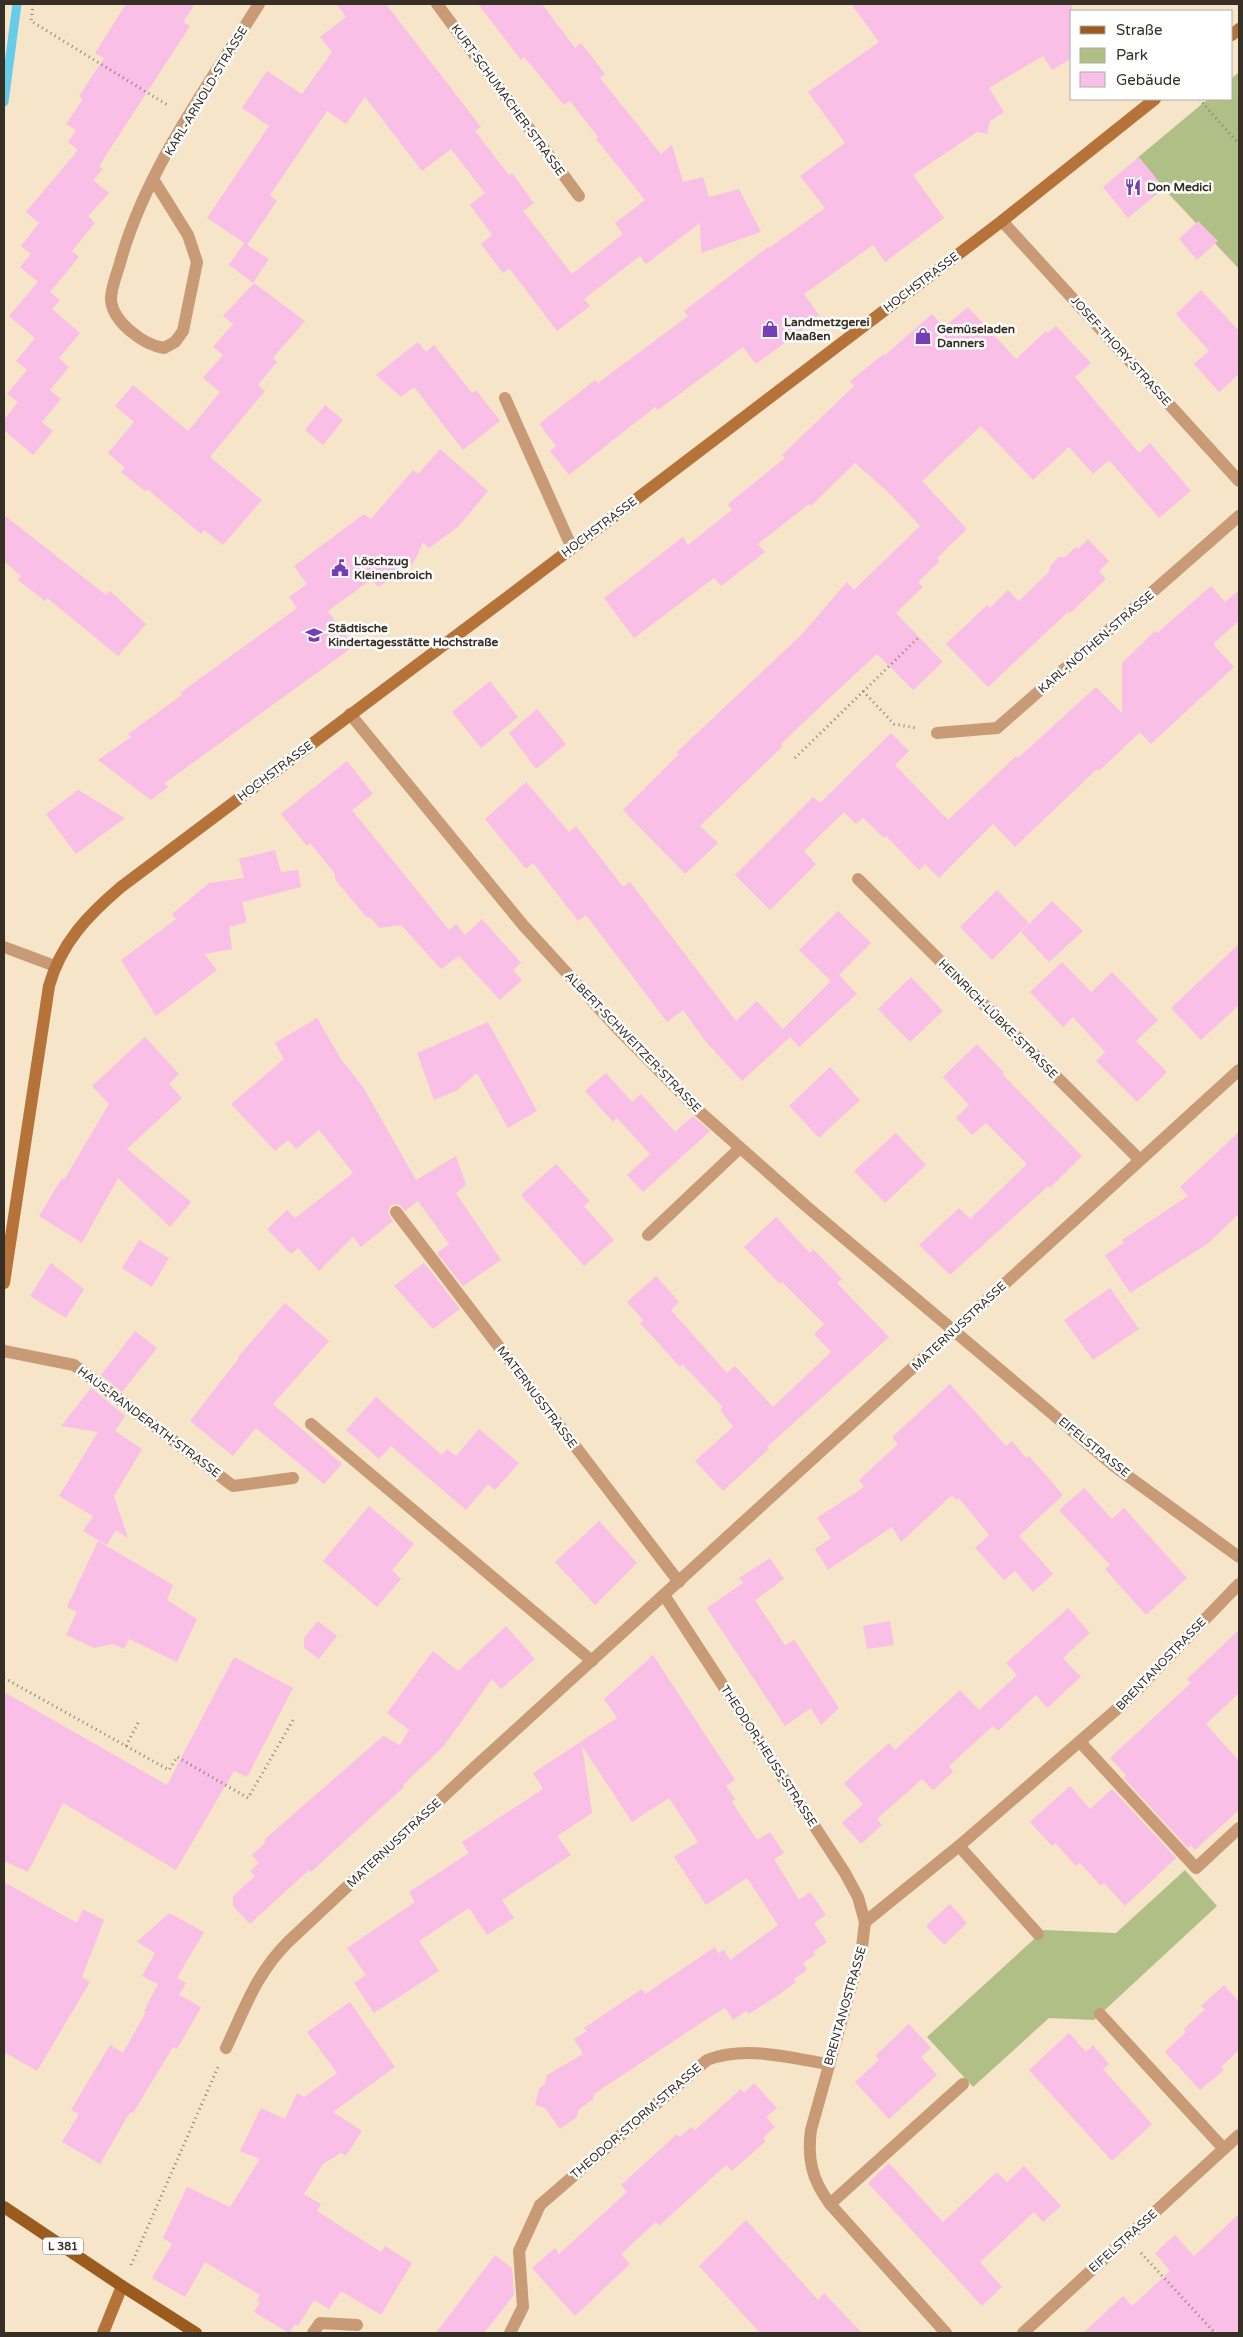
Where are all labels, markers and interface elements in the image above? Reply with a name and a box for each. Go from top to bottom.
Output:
legend [1070,10,1233,100]
text: Straße [1116,21,1162,39]
street label: KURT-SCHUMACHER-STRASSE [448,22,568,179]
street label: KARL-ARNOLD-STRASSE [162,23,250,158]
text: Park [1116,46,1148,64]
text: Gebäude [1116,71,1181,89]
restaurant icon: Don Medici [1123,177,1143,197]
place label: Don Medici [1147,180,1212,194]
street label: HOCHSTRASSE [881,249,962,315]
street label: JOSEF-THORY-STRASSE [1068,293,1174,409]
place label: Landmetzgerei Maaßen [784,315,869,343]
shop icon: Landmetzgerei Maaßen [760,319,780,339]
place label: Gemüseladen Danners [937,322,1015,350]
shop icon: Gemüseladen Danners [913,326,933,346]
street label: HOCHSTRASSE [559,494,640,560]
place label: Löschzug Kleinenbroich [354,554,432,582]
public building icon: Löschzug Kleinenbroich [330,558,350,578]
street label: KARL-NÖTHEN-STRASSE [1035,588,1157,696]
place label: Städtische Kindertagesstätte Hochstraße [328,621,498,650]
school or university icon: Städtische Kindertagesstätte Hochstraße [304,625,324,645]
street label: HOCHSTRASSE [235,738,316,804]
street label: HEINRICH-LÜBKE-STRASSE [936,957,1061,1082]
street label: ALBERT-SCHWEITZER-STRASSE [562,969,704,1115]
street label: MATERNUSSTRASSE [909,1278,1009,1373]
street label: MATERNUSSTRASSE [494,1343,580,1451]
street label: HAUS-RANDERATH-STRASSE [75,1364,223,1480]
street label: EIFELSTRASSE [1056,1414,1133,1480]
street label: BRENTANOSTRASSE [1113,1615,1209,1713]
street label: THEODOR-HEUSS-STRASSE [718,1683,820,1829]
street label: MATERNUSSTRASSE [344,1795,444,1890]
street label: BRENTANOSTRASSE [821,1945,869,2067]
street label: THEODOR-STORM-STRASSE [568,2060,704,2182]
street label: EIFELSTRASSE [1086,2206,1160,2275]
road number: L 381 [43,2238,83,2254]

